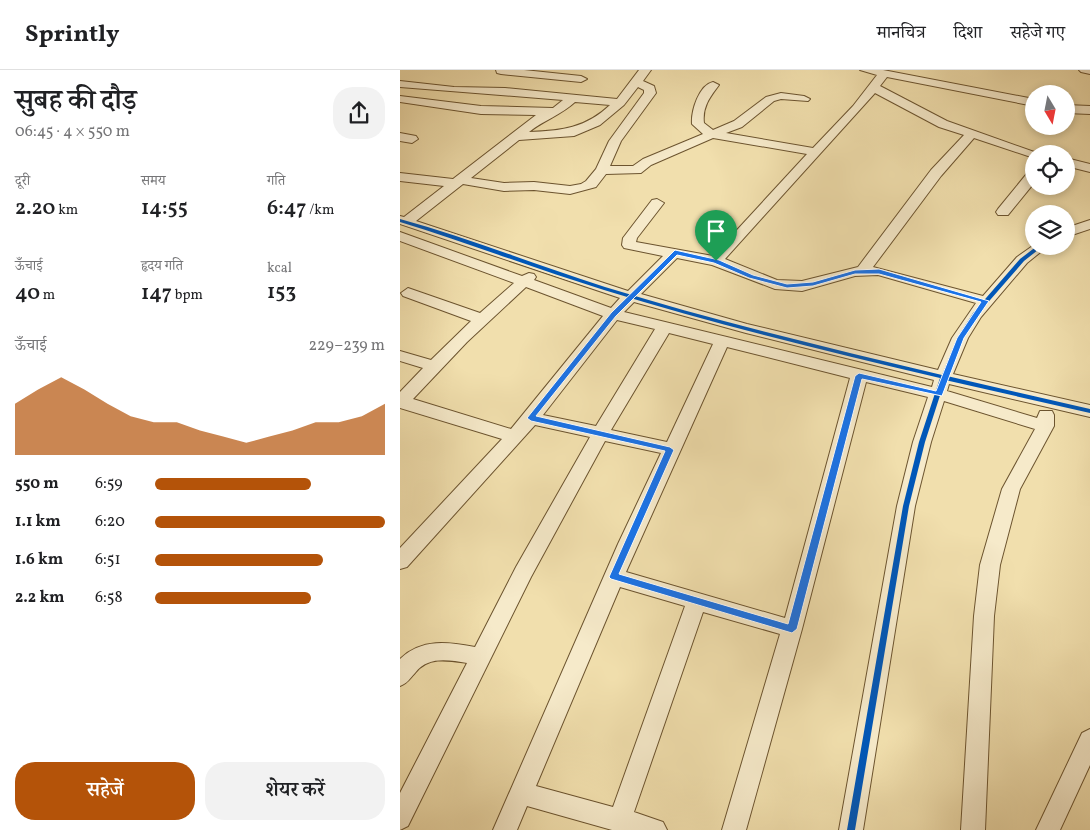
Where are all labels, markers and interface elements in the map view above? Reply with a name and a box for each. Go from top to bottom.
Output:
text: Sprintly [25,18,120,52]
text: मानचित्र [877,21,926,46]
text: दिशा [954,21,982,46]
text: सहेजे गए [1010,21,1065,46]
text: सुबह की दौड़ [15,82,137,121]
north arrow [1025,85,1075,135]
map controls [1025,85,1075,255]
button: share [333,87,385,139]
text: 06:45 · 4 × 550 m [15,121,130,143]
button: locate [1025,145,1075,195]
text: दूरी [15,172,30,191]
text: समय [141,172,166,191]
text: गति [267,172,285,191]
text: 2.20 [15,194,55,223]
text: 14:55 [141,194,188,223]
text: 6:47 [267,194,306,223]
text: km [55,201,78,220]
text: /km [306,201,334,220]
button: layers [1025,205,1075,255]
pin [695,210,737,261]
icon: arrive [702,217,730,245]
text: ऊँचाई [15,257,43,276]
text: हृदय गति [141,257,183,276]
text: kcal [267,259,292,278]
text: 153 [267,278,296,307]
text: 40 [15,279,40,308]
text: 147 [141,279,172,308]
text: m [40,286,55,305]
text: bpm [172,286,203,305]
text: ऊँचाई [15,335,47,357]
text: 229–239 m [308,335,385,357]
text: 550 m [15,473,59,495]
text: 6:59 [95,473,123,495]
text: 1.1 km [15,511,61,533]
text: 6:20 [95,511,125,533]
text: 1.6 km [15,549,63,571]
text: 6:51 [95,549,121,571]
text: 2.2 km [15,587,65,609]
text: 6:58 [95,587,123,609]
button: सहेजें [15,762,195,820]
button: शेयर करें [205,762,385,820]

